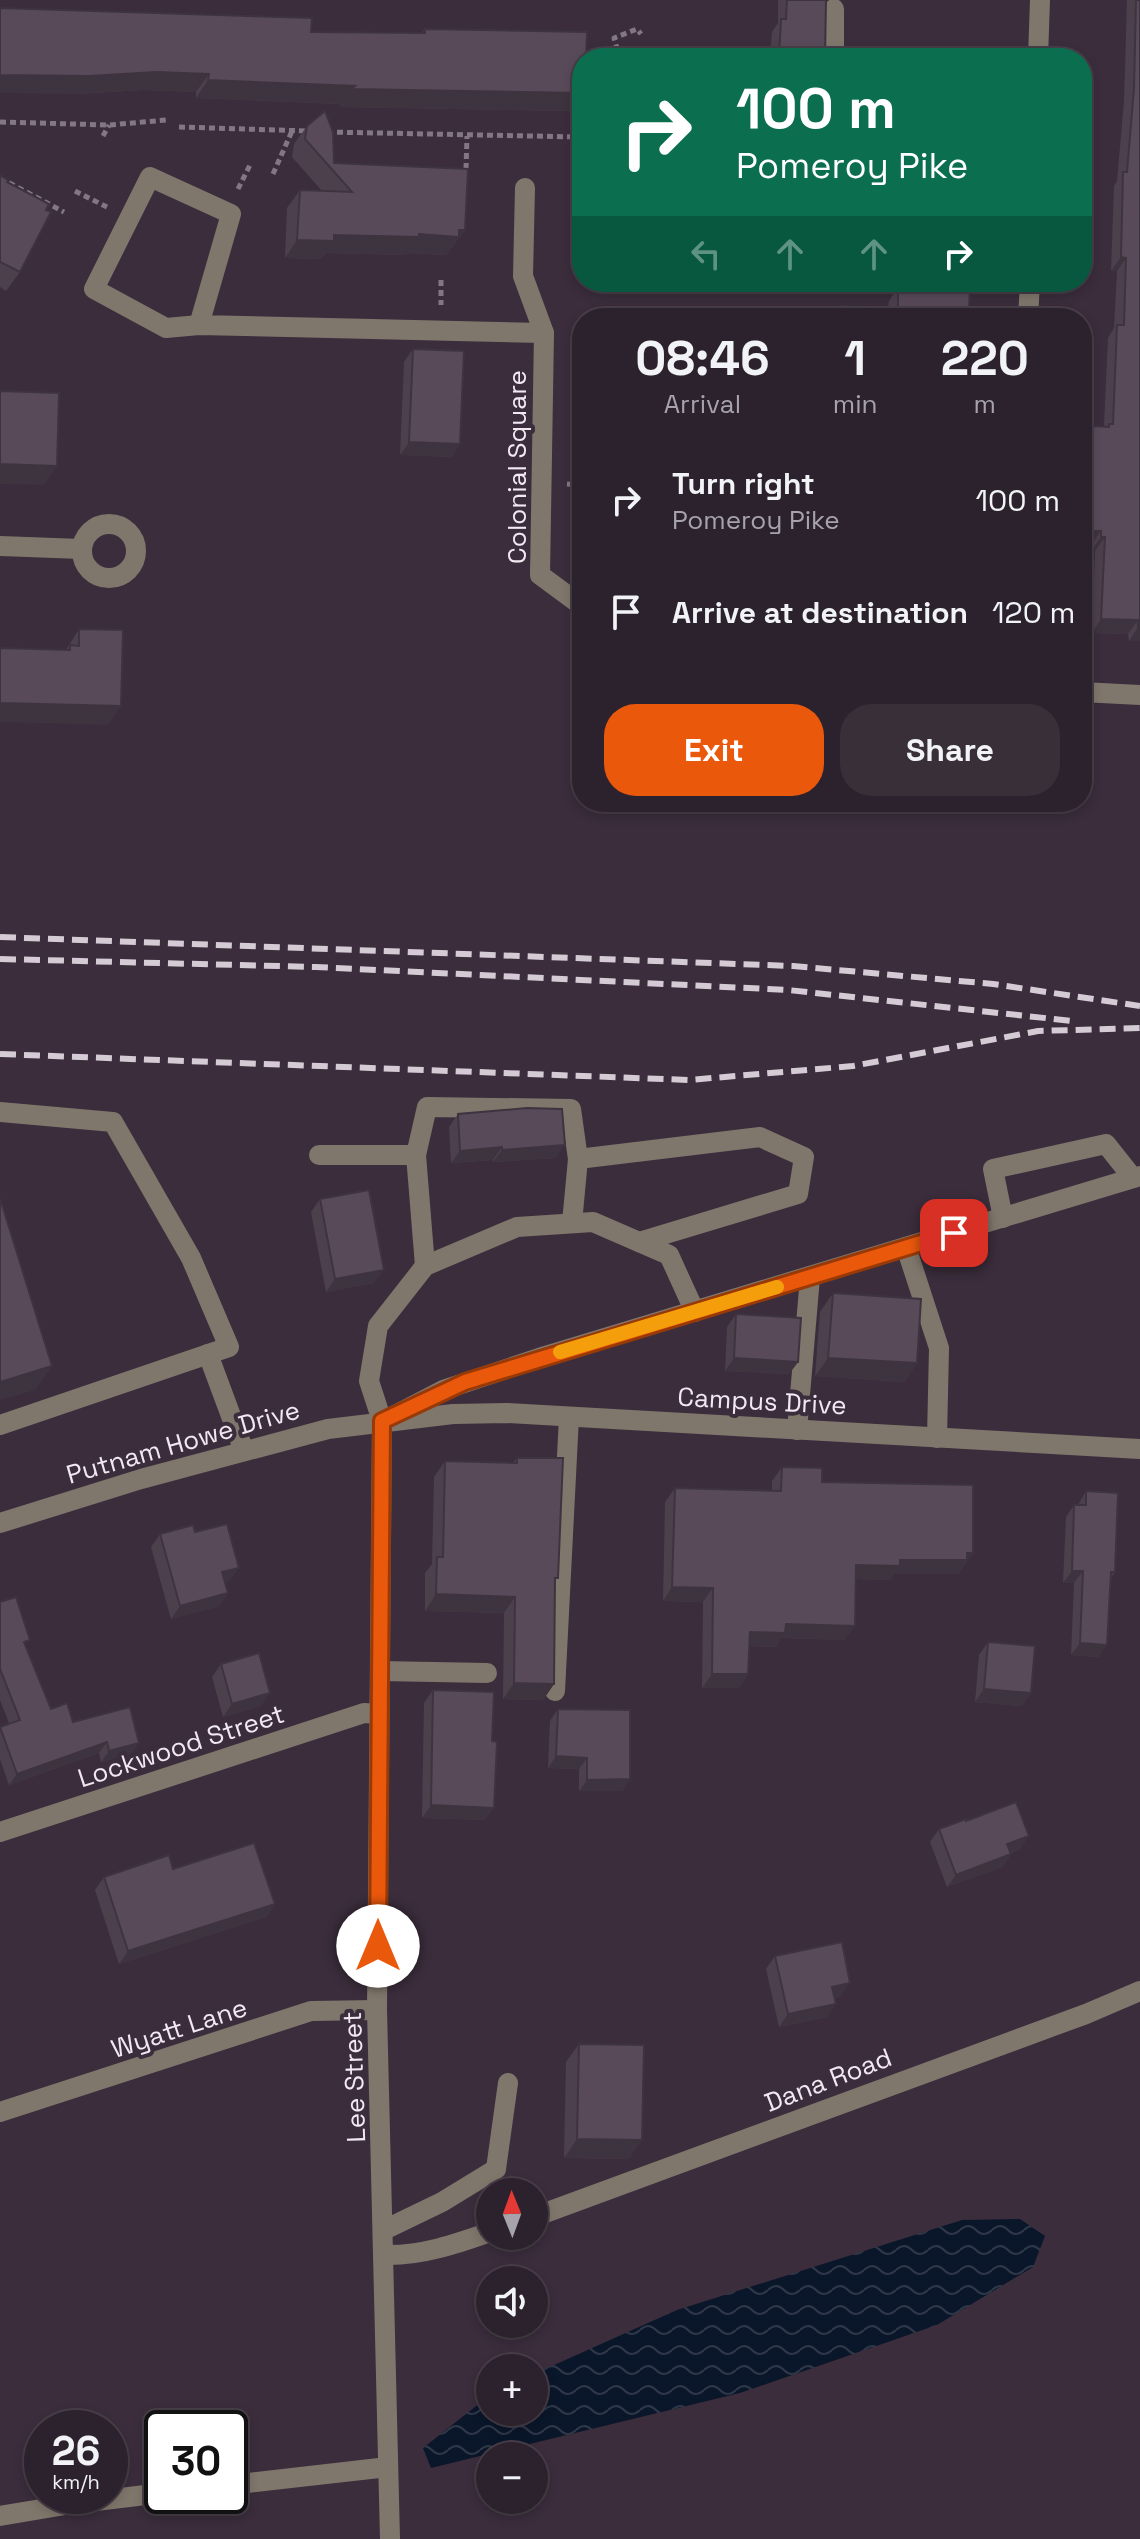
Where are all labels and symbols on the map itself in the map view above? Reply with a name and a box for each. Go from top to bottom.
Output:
street label: Colonial Square [500,370,534,564]
pin [920,1199,988,1267]
street label: Campus Drive [677,1380,847,1422]
street label: Putnam Howe Drive [62,1392,304,1492]
street label: Lockwood Street [73,1697,289,1795]
position arrow [336,1904,420,1988]
street label: Wyatt Lane [107,1990,251,2066]
street label: Lee Street [335,2011,373,2143]
street label: Dana Road [760,2040,896,2120]
north arrow [476,2178,548,2250]
speed limit sign: 30 [144,2410,248,2514]

